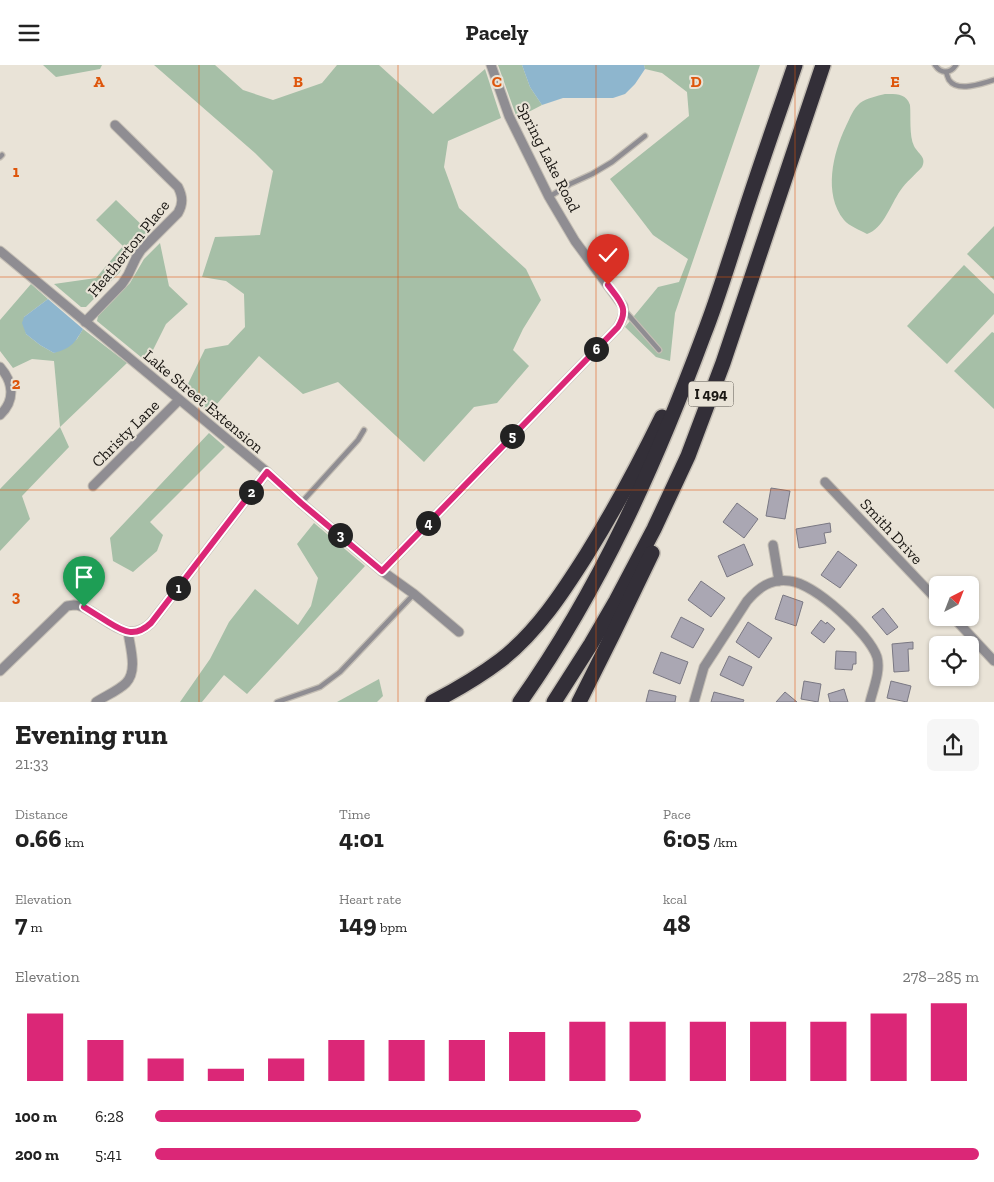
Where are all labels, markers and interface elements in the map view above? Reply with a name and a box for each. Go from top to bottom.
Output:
icon: menu [15,19,43,47]
text: Pacely [466,19,528,46]
icon: person [951,19,979,47]
text: A [94,72,105,91]
text: B [293,72,303,91]
text: C [492,72,502,91]
text: D [690,72,702,91]
text: E [890,72,900,91]
street label: Spring Lake Road [513,99,584,215]
text: 1 [13,162,20,181]
street label: Heatherton Place [84,196,173,301]
pin [587,234,629,285]
icon: check [594,241,622,269]
pin: 6 [584,337,608,361]
text: 6 [593,341,600,358]
street label: Lake Street Extension [140,346,268,458]
text: 2 [12,374,21,393]
road number: I 494 [688,381,734,407]
street label: Christy Lane [88,396,163,471]
pin: 5 [500,423,524,449]
text: 5 [509,428,516,445]
pin: 2 [238,479,264,505]
text: 2 [248,484,255,501]
street label: Smith Drive [856,495,927,568]
pin: 4 [416,511,440,535]
text: 4 [425,515,432,532]
pin: 3 [328,523,352,547]
text: 3 [337,527,344,544]
pin [63,556,105,607]
icon: arrive [70,563,98,591]
pin: 1 [166,575,190,601]
north arrow [929,576,979,626]
map controls [929,576,979,686]
text: 1 [176,580,181,597]
text: 3 [12,587,21,606]
button: locate [929,636,979,686]
text: Evening run [15,718,168,751]
button: share [927,719,979,771]
text: 21:33 [15,754,49,773]
text: Distance [15,806,68,823]
text: Time [339,806,370,823]
text: Pace [663,806,691,823]
text: 0.66 [15,823,62,853]
text: 4:01 [339,823,384,853]
text: 6:05 [663,823,710,853]
text: km [62,834,84,851]
text: /km [710,834,737,851]
text: Elevation [15,891,72,908]
text: Heart rate [339,891,401,908]
text: kcal [663,891,687,908]
text: 7 [15,908,27,938]
text: 149 [339,908,377,938]
text: 48 [663,908,691,938]
text: m [27,919,43,936]
text: bpm [377,919,407,936]
text: Elevation [15,967,80,986]
text: 278–285 m [902,967,979,986]
text: 100 m [15,1107,57,1126]
text: 6:28 [95,1107,124,1126]
text: 200 m [15,1145,59,1164]
text: 5:41 [95,1145,122,1164]

